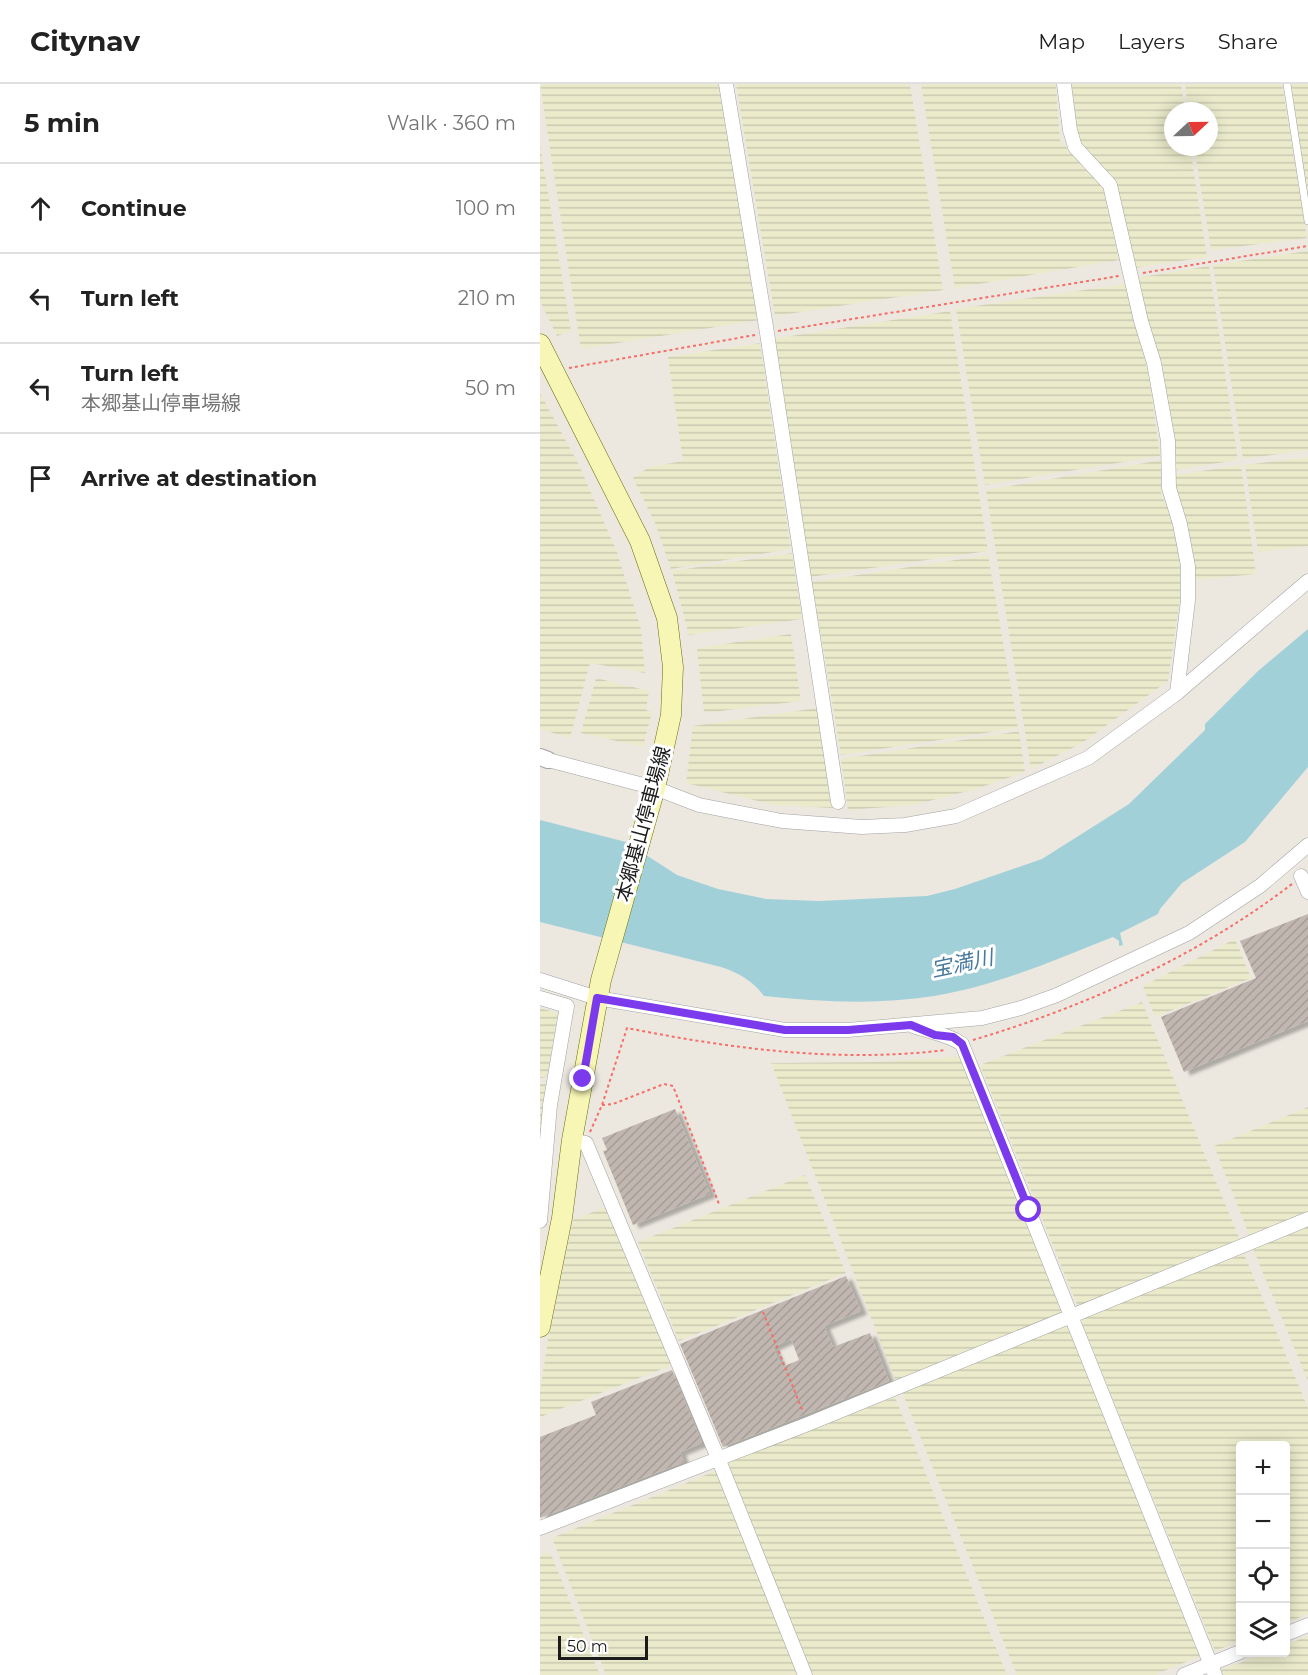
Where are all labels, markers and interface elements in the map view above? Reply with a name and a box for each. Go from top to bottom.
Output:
text: Citynav [30,24,140,58]
text: Map [1038,29,1085,54]
text: Layers [1118,29,1185,54]
text: Share [1218,29,1278,54]
north arrow [1164,102,1218,156]
text: 5 min [24,107,100,139]
text: Walk · 360 m [387,111,516,135]
icon: ahead [24,192,57,225]
text: Continue [81,195,187,222]
text: 100 m [456,196,516,220]
icon: left [24,282,57,315]
text: Turn left [81,285,179,312]
text: 210 m [458,286,516,310]
text: Turn left [81,360,179,387]
icon: left [24,372,57,405]
text: 50 m [465,376,516,400]
text: 本郷基山停車場線 [81,391,241,415]
icon: arrive [24,462,57,495]
text: Arrive at destination [81,465,317,492]
street label: 本郷基山停車場線 [611,744,675,904]
water label: 宝満川 [929,944,997,982]
route end [569,1065,595,1091]
route start [1015,1196,1041,1222]
map controls [1236,1441,1290,1657]
button: + [1236,1441,1290,1495]
button: − [1236,1495,1290,1549]
button: locate [1236,1549,1290,1603]
button: layers [1236,1603,1290,1657]
scale bar [558,1633,648,1660]
text: 50 m [567,1637,608,1656]

